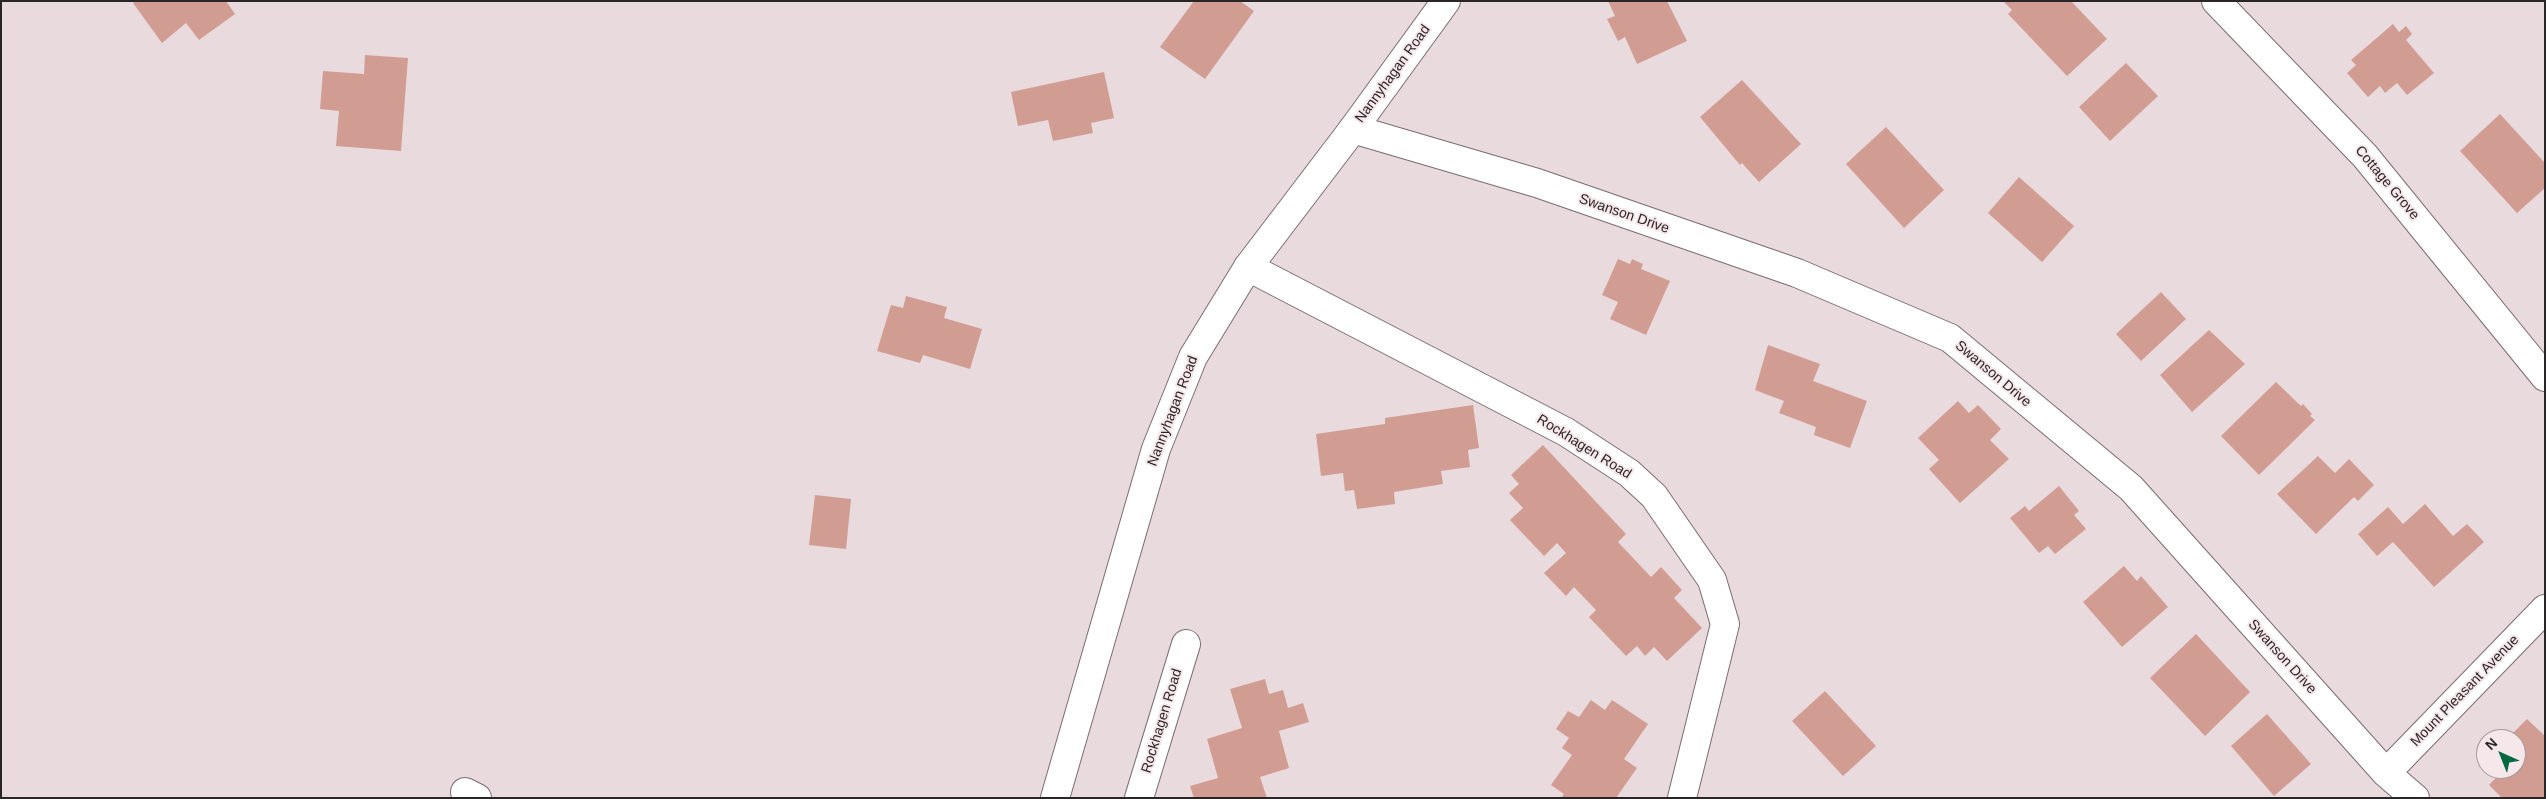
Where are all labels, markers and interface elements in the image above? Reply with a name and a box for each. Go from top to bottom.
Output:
street label: Nannyhagan Road [1352,22,1434,126]
street label: Cottage Grove [2351,143,2423,223]
street label: Swanson Drive [1577,191,1671,237]
street label: Swanson Drive [1952,337,2034,411]
street label: Nannyhagan Road [1144,353,1202,469]
street label: Rockhagen Road [1534,411,1634,483]
street label: Swanson Drive [2244,616,2320,698]
street label: Mount Pleasant Avenue [2407,632,2523,750]
street label: Rockhagen Road [1138,667,1186,775]
north arrow [2476,729,2526,779]
text: N [2482,735,2500,753]

